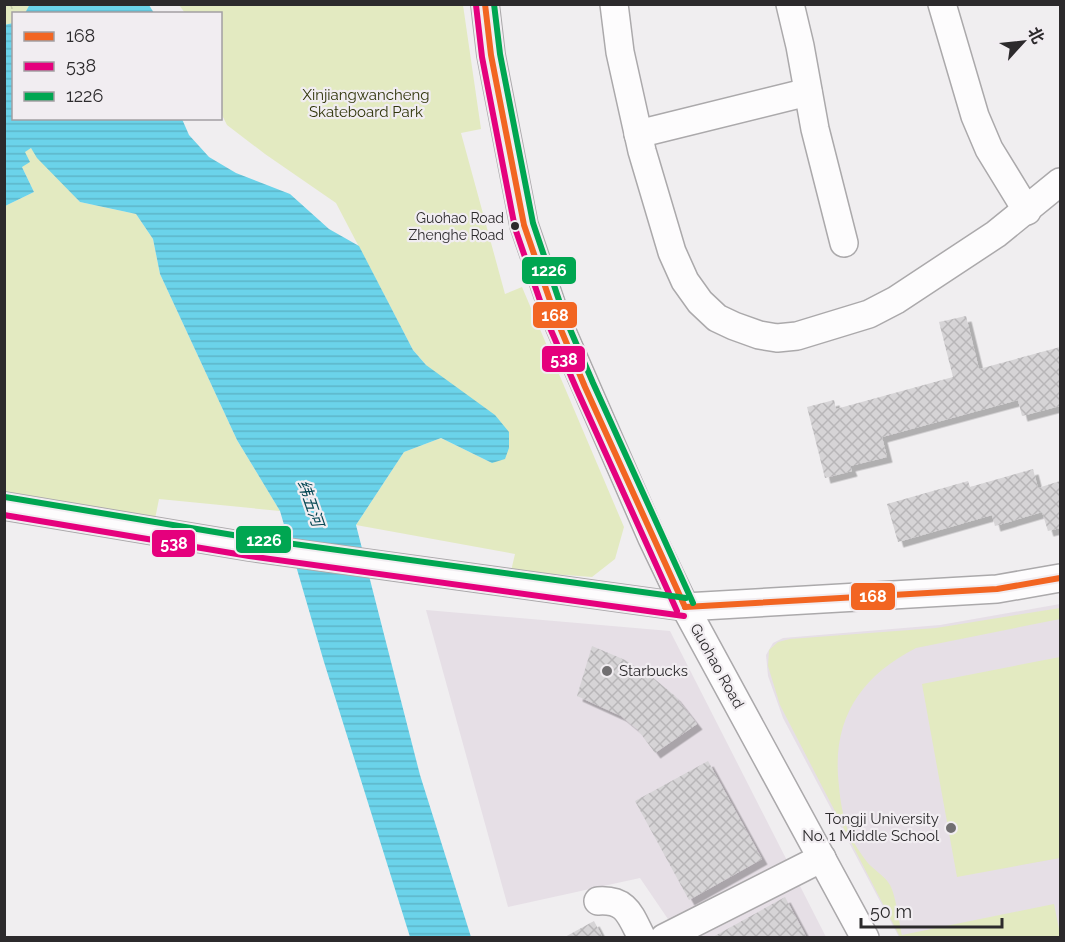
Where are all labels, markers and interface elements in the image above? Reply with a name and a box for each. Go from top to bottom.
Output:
legend [12,12,222,120]
north arrow [993,12,1053,72]
text: 北 [1024,24,1048,47]
text: 168 [66,25,95,46]
text: 538 [66,55,96,76]
text: 1226 [66,85,103,106]
park label: Xinjiangwancheng Skateboard Park [302,86,430,121]
place label: Guohao Road Zhenghe Road [408,210,504,243]
marker: Guohao Road Zhenghe Road [509,220,521,232]
line badge: 1226 [521,256,577,285]
text: 1226 [531,261,567,280]
line badge: 168 [532,301,578,329]
text: 168 [541,306,569,325]
line badge: 538 [541,345,586,373]
text: 538 [550,350,578,369]
water label: 纬五河 [294,477,328,532]
line badge: 1226 [235,525,292,554]
line badge: 538 [151,529,196,558]
text: 1226 [246,531,282,550]
text: 538 [160,534,188,553]
line badge: 168 [850,582,896,611]
text: 168 [859,587,887,606]
street label: Guohao Road [686,620,748,712]
place label: Starbucks [619,662,688,680]
marker: Starbucks [600,664,614,678]
place label: Tongji University No. 1 Middle School [802,810,940,845]
marker: Tongji University No. 1 Middle School [944,821,958,835]
scale bar [861,891,1002,929]
text: 50 m [870,901,912,922]

